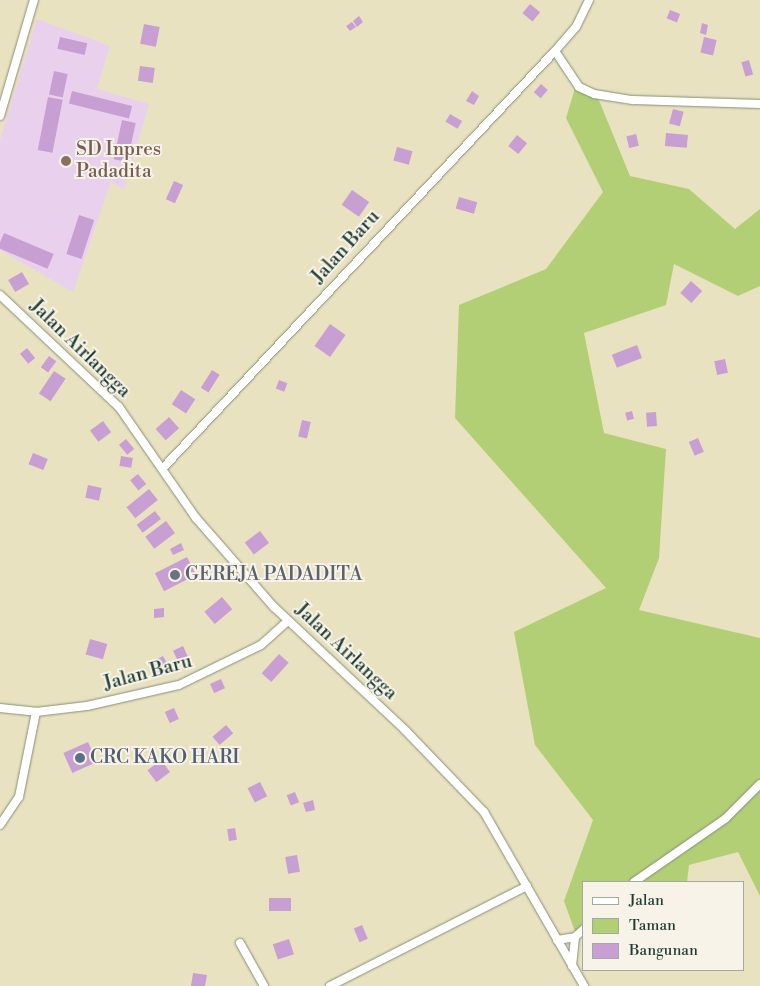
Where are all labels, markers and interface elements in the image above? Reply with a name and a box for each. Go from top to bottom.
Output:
place label: SD Inpres Padadita [76,139,161,183]
marker: SD Inpres Padadita [60,155,72,167]
street label: Jalan Baru [307,206,385,288]
street label: Jalan Airlangga [25,295,135,403]
place label: GEREJA PADADITA [185,564,362,586]
marker: GEREJA PADADITA [169,569,181,581]
street label: Jalan Airlangga [290,599,402,705]
street label: Jalan Baru [101,650,195,696]
place label: CRC KAKO HARI [90,747,240,769]
marker: CRC KAKO HARI [74,752,86,764]
legend [582,881,745,971]
text: Jalan [629,891,664,910]
text: Taman [629,916,676,935]
text: Bangunan [629,941,698,960]

